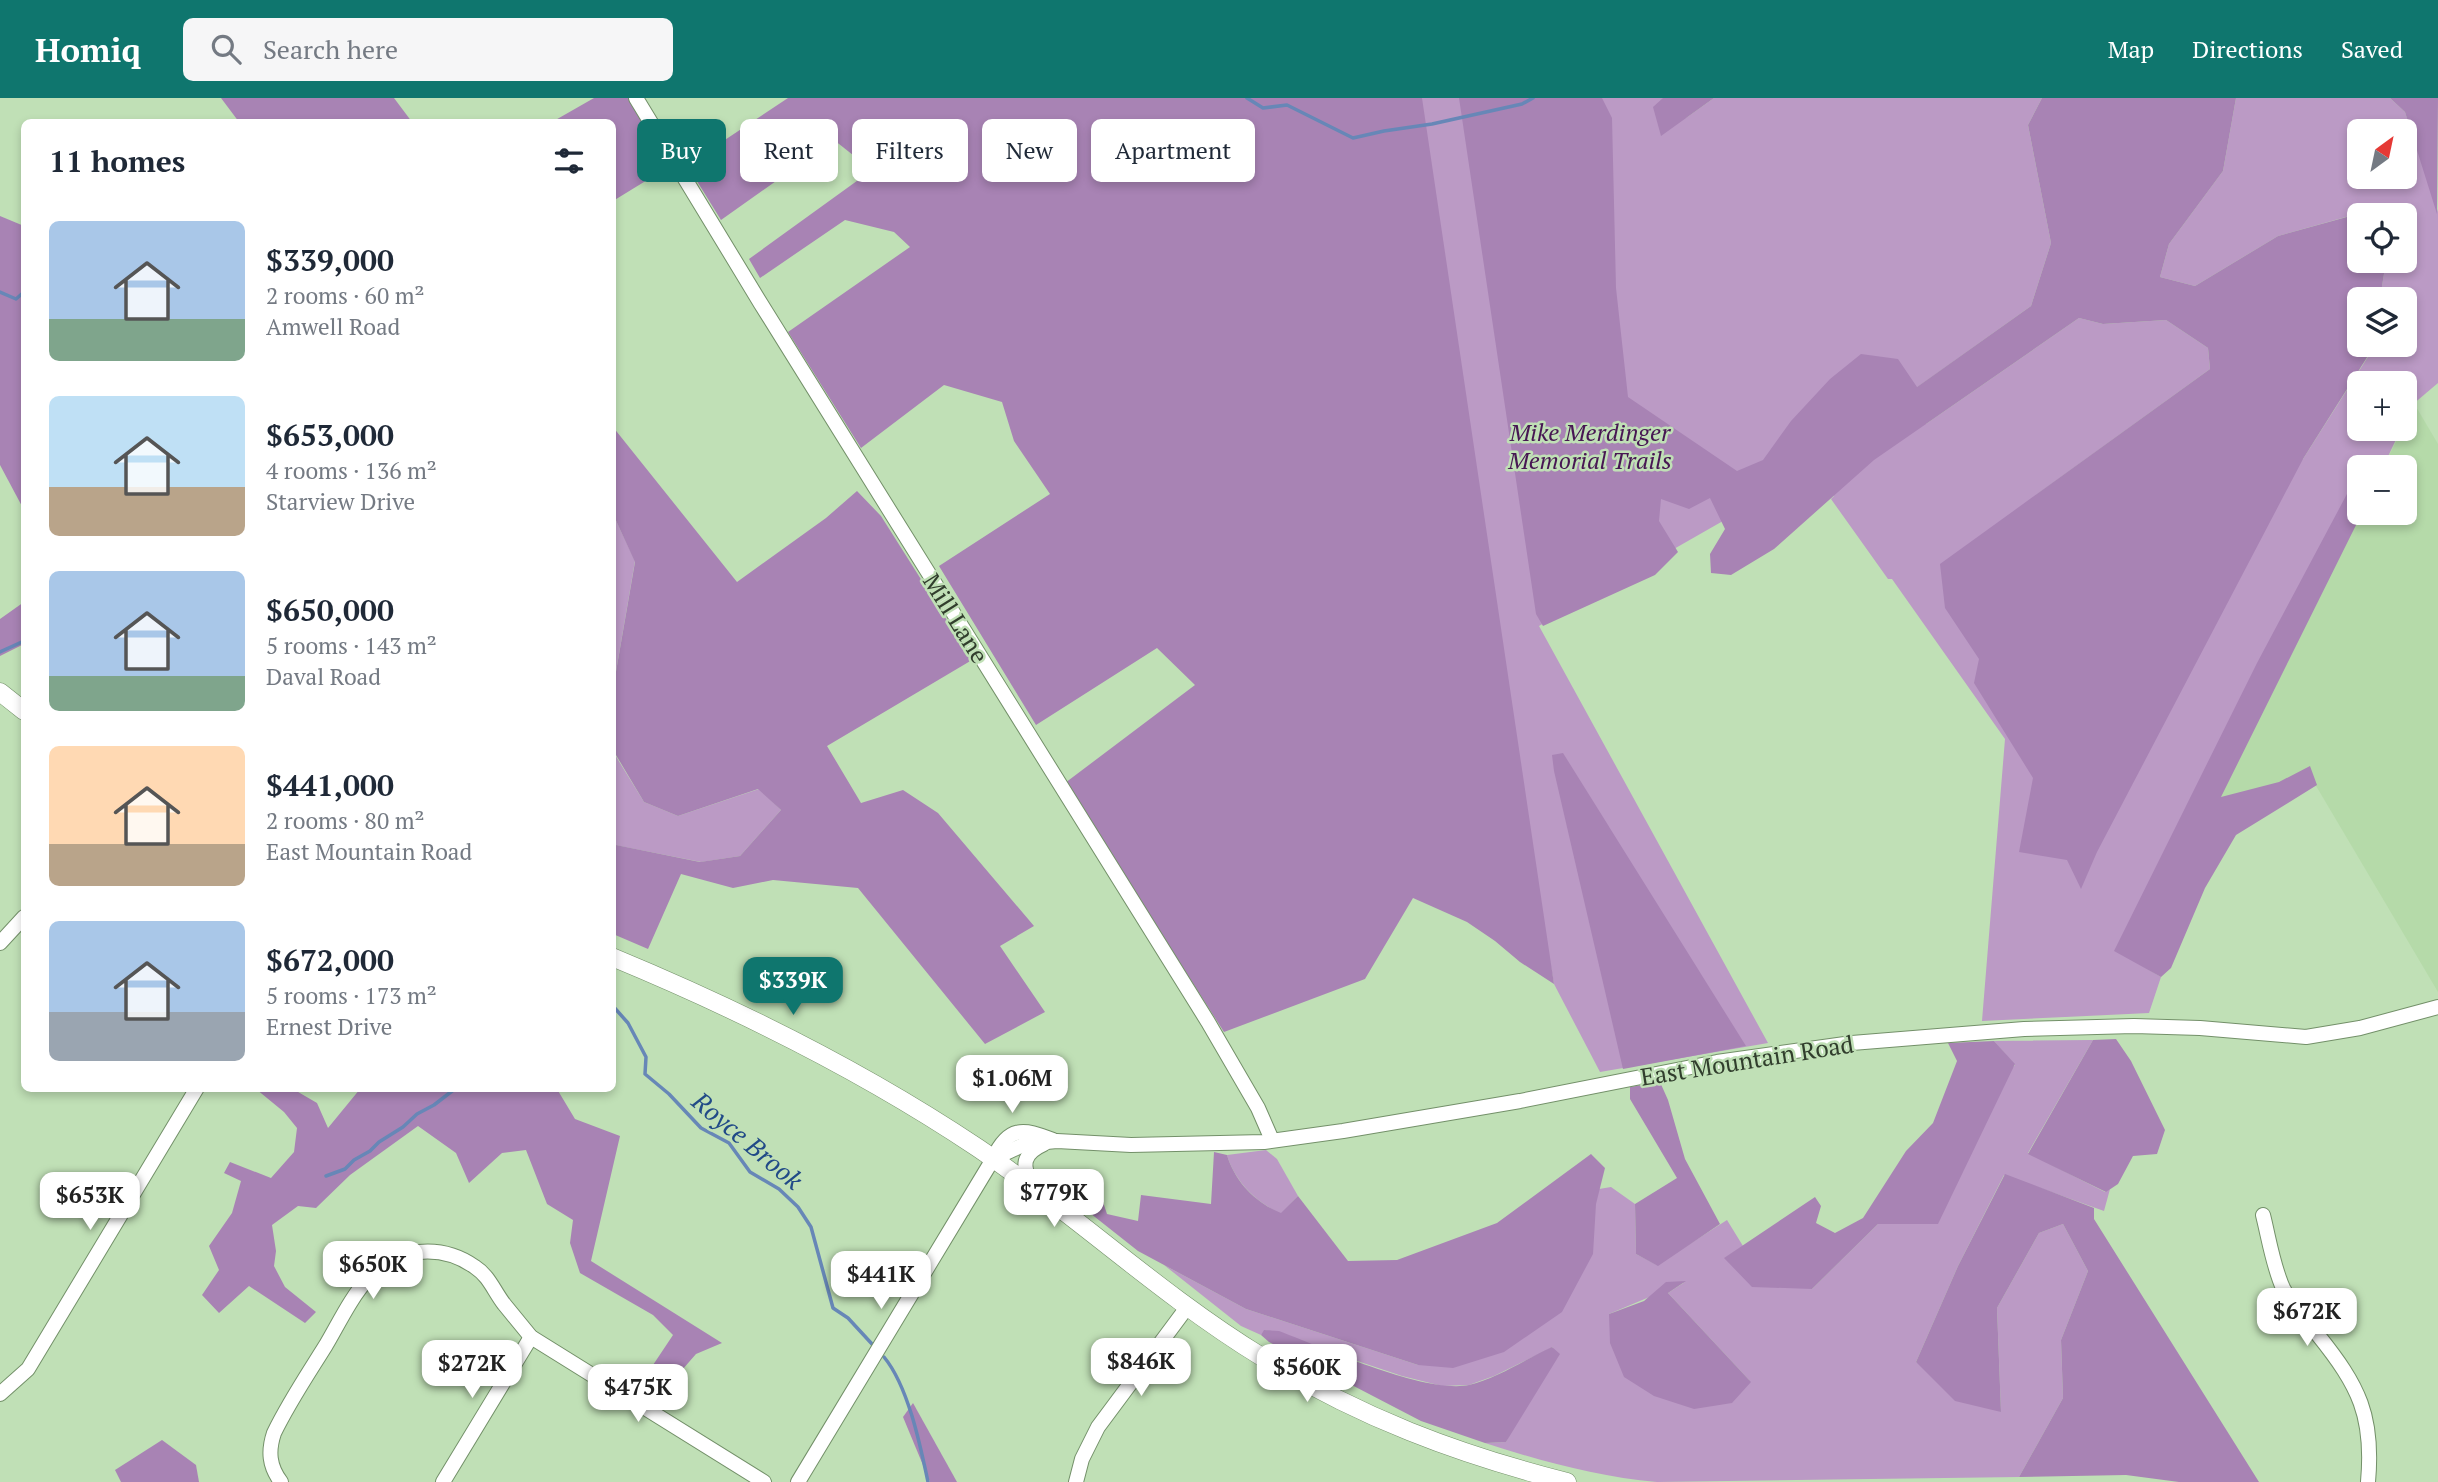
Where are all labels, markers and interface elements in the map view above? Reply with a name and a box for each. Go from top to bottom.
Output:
search box [183,18,673,81]
text: Homiq [35,28,141,71]
icon: search [207,30,245,68]
text: Search here [263,32,398,66]
text: Map [2108,33,2154,65]
text: Directions [2192,33,2303,65]
text: Saved [2341,33,2403,65]
chip: Buy [637,119,726,182]
chip: Rent [740,119,838,182]
chip: Filters [852,119,968,182]
chip: New [982,119,1077,182]
chip: Apartment [1091,119,1255,182]
north arrow [2347,119,2417,189]
map controls [2347,119,2417,525]
text: 11 homes [49,141,185,181]
icon: filters [550,142,588,180]
button: locate [2347,203,2417,273]
text: $339,000 [266,240,394,280]
icon: home [105,249,189,333]
text: 2 rooms · 60 m² [266,280,425,311]
button: layers [2347,287,2417,357]
text: Amwell Road [266,311,400,342]
button: + [2347,371,2417,441]
text: $653,000 [266,415,394,455]
park label: Mike Merdinger Memorial Trails [1507,416,1672,476]
icon: home [105,424,189,508]
text: 4 rooms · 136 m² [266,455,437,486]
button: − [2347,455,2417,525]
text: Starview Drive [266,486,415,517]
street label: Mill Lane [916,567,996,669]
text: $650,000 [266,590,394,630]
icon: home [105,599,189,683]
text: 5 rooms · 143 m² [266,630,437,661]
text: Daval Road [266,661,381,692]
text: $441,000 [266,765,394,805]
icon: home [105,774,189,858]
text: 2 rooms · 80 m² [266,805,425,836]
text: East Mountain Road [266,836,472,867]
text: $672,000 [266,940,394,980]
icon: home [105,949,189,1033]
pin: $339K [744,958,842,1017]
text: $339K [759,964,827,995]
text: 5 rooms · 173 m² [266,980,437,1011]
text: Ernest Drive [266,1011,392,1042]
street label: East Mountain Road [1638,1027,1856,1093]
pin: $1.06M [955,1056,1069,1115]
text: $1.06M [972,1062,1052,1093]
water label: Royce Brook [685,1083,811,1197]
pin: $779K [1005,1170,1103,1229]
pin: $653K [41,1172,139,1232]
text: $779K [1020,1176,1088,1207]
text: $653K [56,1179,124,1210]
pin: $650K [324,1242,422,1301]
text: $650K [339,1248,407,1279]
pin: $441K [832,1252,930,1311]
text: $441K [847,1258,915,1289]
pin: $672K [2258,1288,2356,1348]
text: $672K [2273,1295,2341,1326]
pin: $846K [1092,1338,1190,1398]
pin: $272K [423,1340,521,1400]
pin: $560K [1258,1344,1356,1404]
text: $846K [1107,1345,1175,1376]
text: $272K [438,1347,506,1378]
text: $560K [1273,1351,1341,1382]
pin: $475K [589,1364,687,1424]
text: $475K [604,1371,672,1402]

